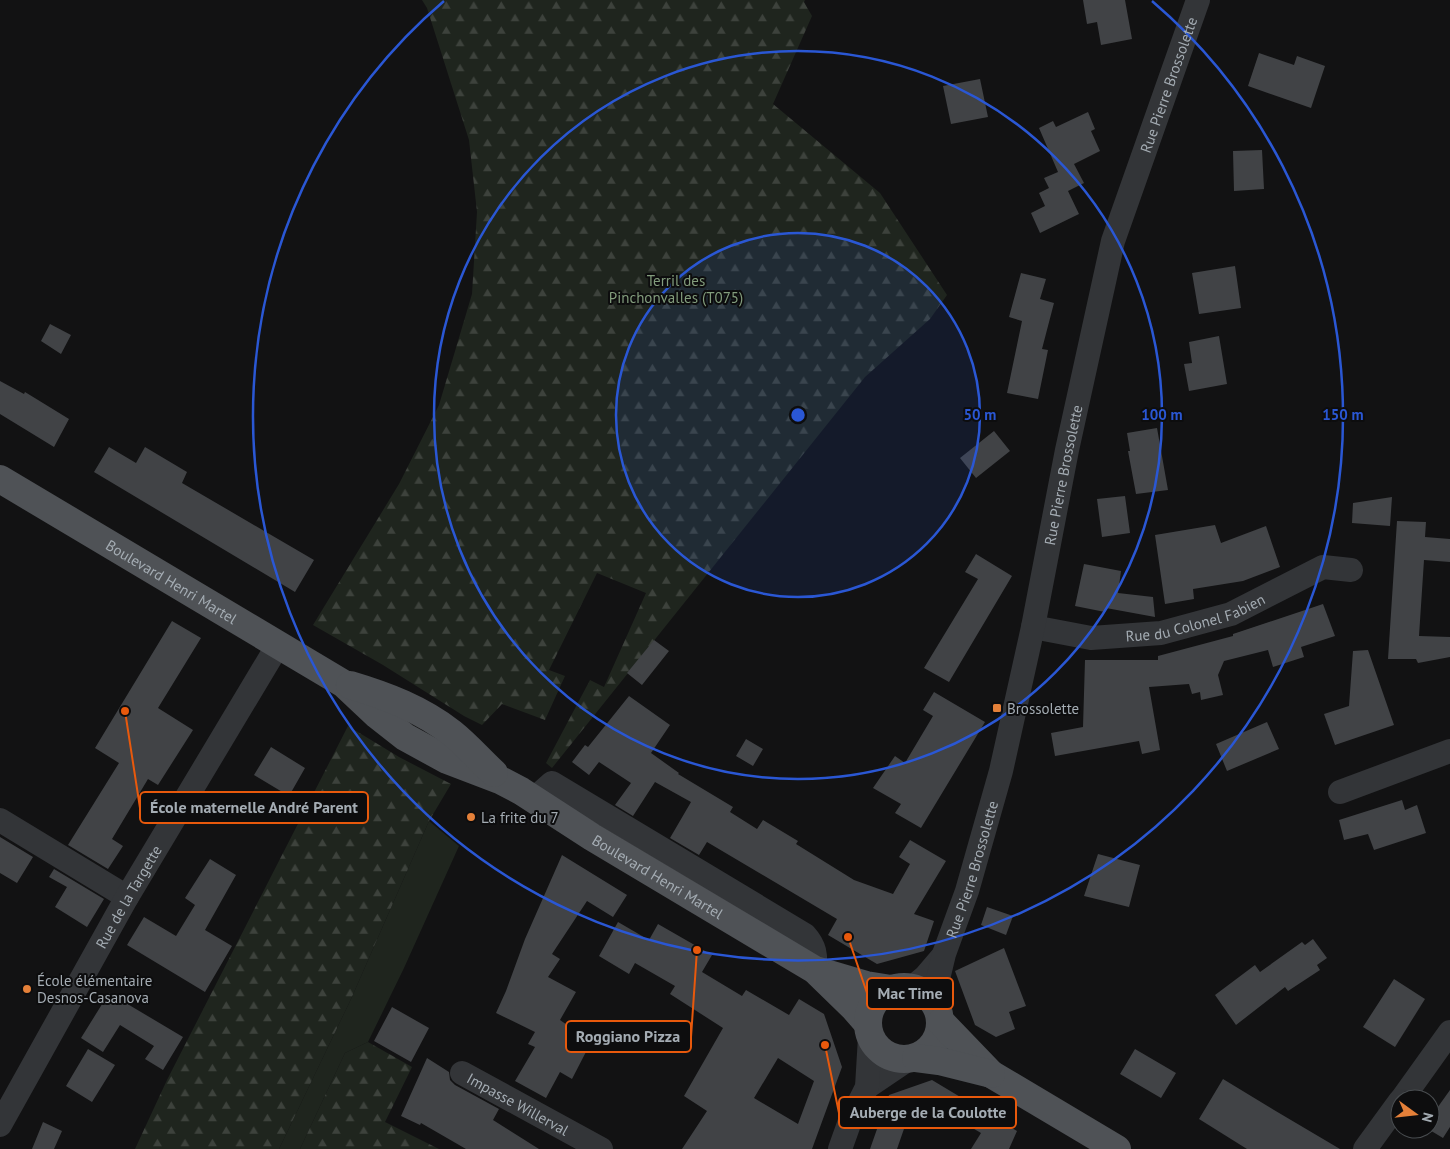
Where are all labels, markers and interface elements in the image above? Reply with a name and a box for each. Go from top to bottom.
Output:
street label: Rue Pierre Brossolette [1135,14,1201,155]
park label: Terril des Pinchonvalles (T075) [609,271,743,307]
street label: Rue Pierre Brossolette [1039,403,1086,547]
text: 50 m [964,405,996,424]
text: 100 m [1141,405,1183,424]
text: 150 m [1322,405,1364,424]
centre of rings [789,406,807,424]
street label: Boulevard Henri Martel [103,535,241,628]
street label: Rue du Colonel Fabien [1125,589,1268,645]
place label: Brossolette [1007,699,1079,718]
marker: Brossolette [991,702,1003,714]
callout: École maternelle André Parent [140,792,368,823]
text: École maternelle André Parent [150,797,358,817]
street label: Rue Pierre Brossolette [941,798,1002,940]
place label: La frite du 7 [481,808,559,827]
marker: La frite du 7 [465,811,477,823]
street label: Boulevard Henri Martel [589,830,728,923]
street label: Rue de la Targette [91,841,166,952]
place label: École élémentaire Desnos-Casanova [37,971,152,1007]
callout: Mac Time [867,978,953,1009]
marker: École élémentaire Desnos-Casanova [21,983,33,995]
text: Mac Time [877,983,943,1003]
callout: Roggiano Pizza [566,1021,691,1052]
text: Roggiano Pizza [576,1026,680,1046]
street label: Impasse Willerval [464,1068,573,1139]
north arrow [1390,1089,1440,1139]
callout: Auberge de la Coulotte [839,1097,1016,1128]
text: Auberge de la Coulotte [850,1102,1006,1122]
text: N [1418,1111,1437,1124]

